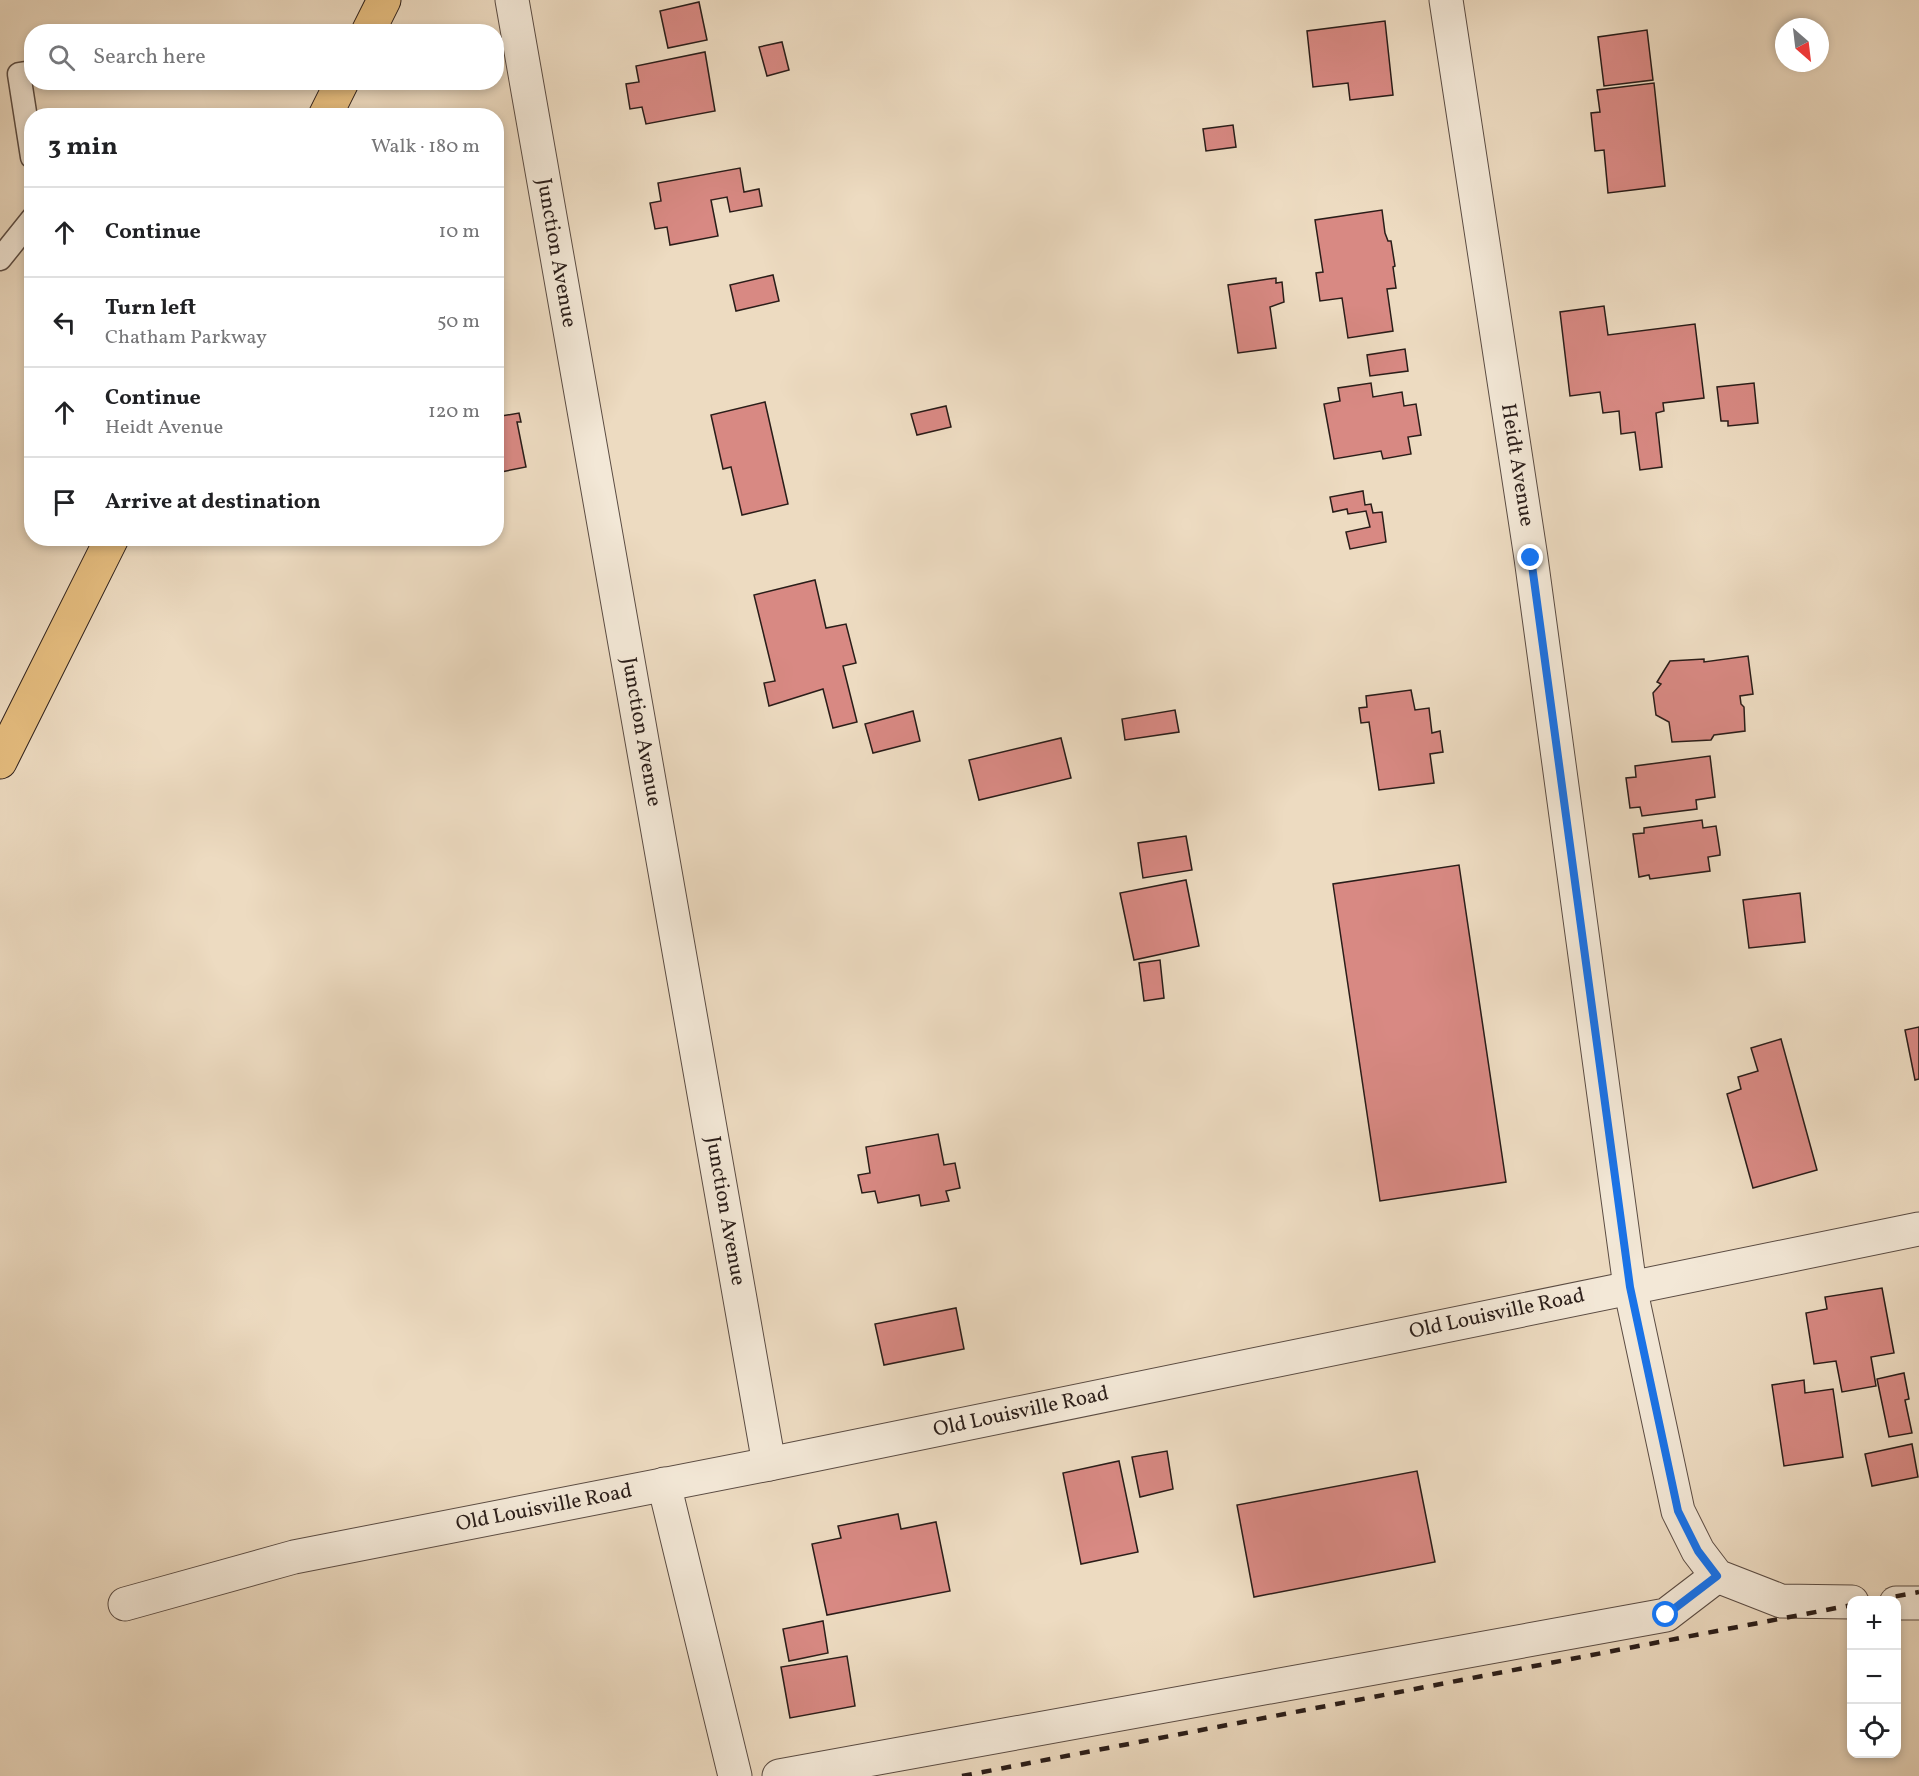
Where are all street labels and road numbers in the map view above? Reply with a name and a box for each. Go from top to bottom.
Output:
street label: Junction Avenue [529,176,583,330]
street label: Heidt Avenue [1493,401,1541,529]
street label: Junction Avenue [614,655,668,809]
street label: Junction Avenue [698,1134,752,1288]
street label: Old Louisville Road [1406,1281,1588,1347]
street label: Old Louisville Road [930,1379,1112,1445]
street label: Old Louisville Road [453,1477,635,1539]

